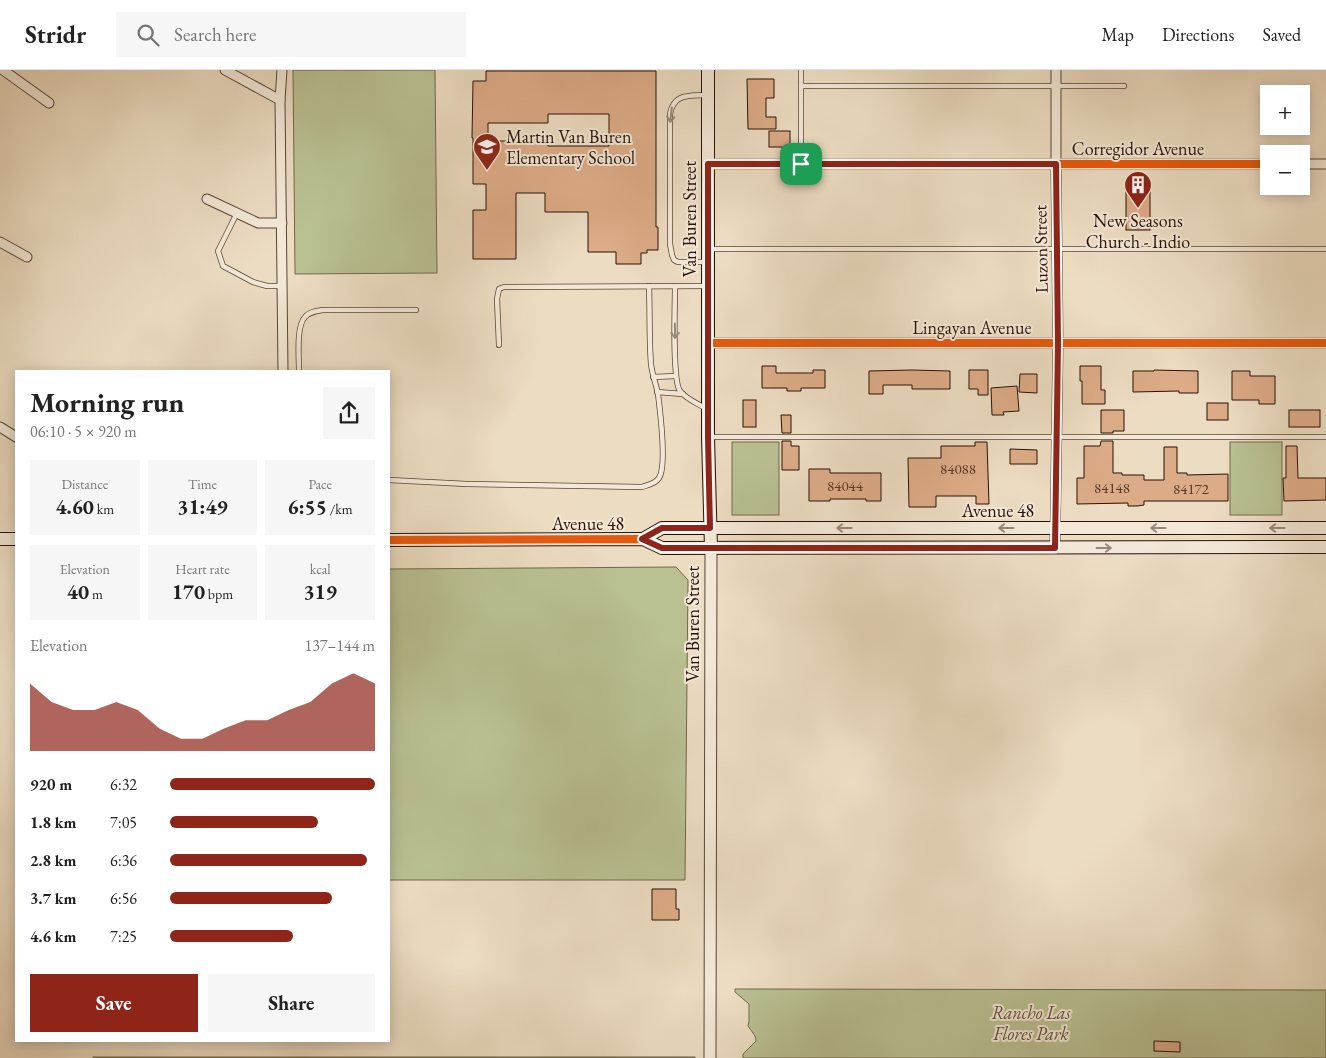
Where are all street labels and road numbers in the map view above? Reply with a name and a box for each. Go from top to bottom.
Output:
street label: Corregidor Avenue [1072,137,1204,160]
street label: Van Buren Street [678,161,701,277]
street label: Luzon Street [1028,204,1053,293]
street label: Lingayan Avenue [913,316,1031,339]
street label: Avenue 48 [961,499,1034,522]
street label: Avenue 48 [551,512,624,535]
street label: Van Buren Street [681,566,704,682]

